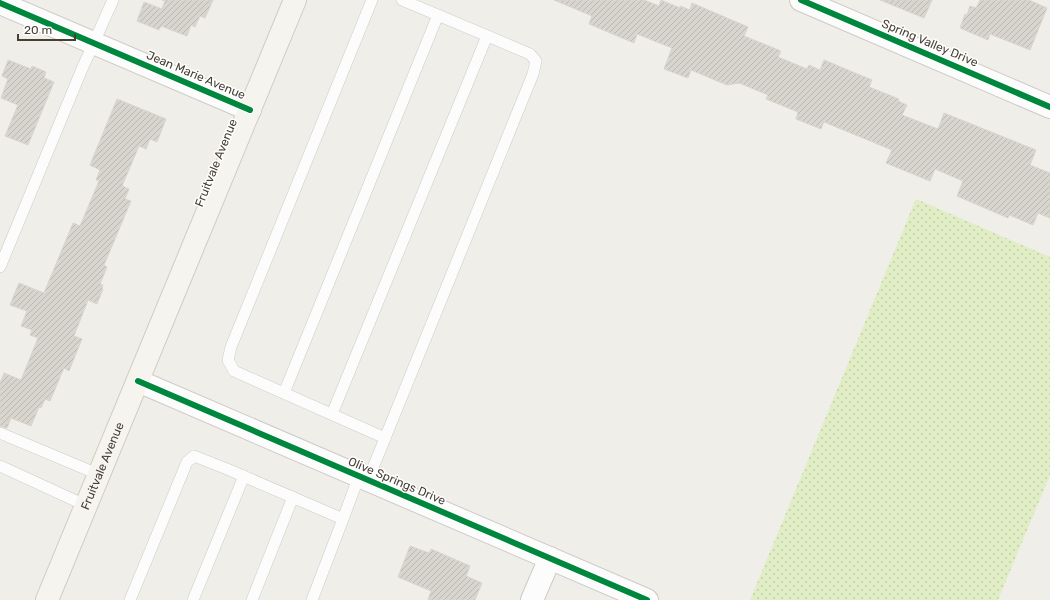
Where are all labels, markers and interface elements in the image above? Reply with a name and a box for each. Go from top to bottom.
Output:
scale bar [18,16,75,42]
street label: Spring Valley Drive [880,16,981,70]
text: 20 m [24,23,52,37]
street label: Jean Marie Avenue [144,48,248,102]
street label: Fruitvale Avenue [192,117,240,209]
street label: Fruitvale Avenue [78,420,127,512]
street label: Olive Springs Drive [346,454,448,508]

